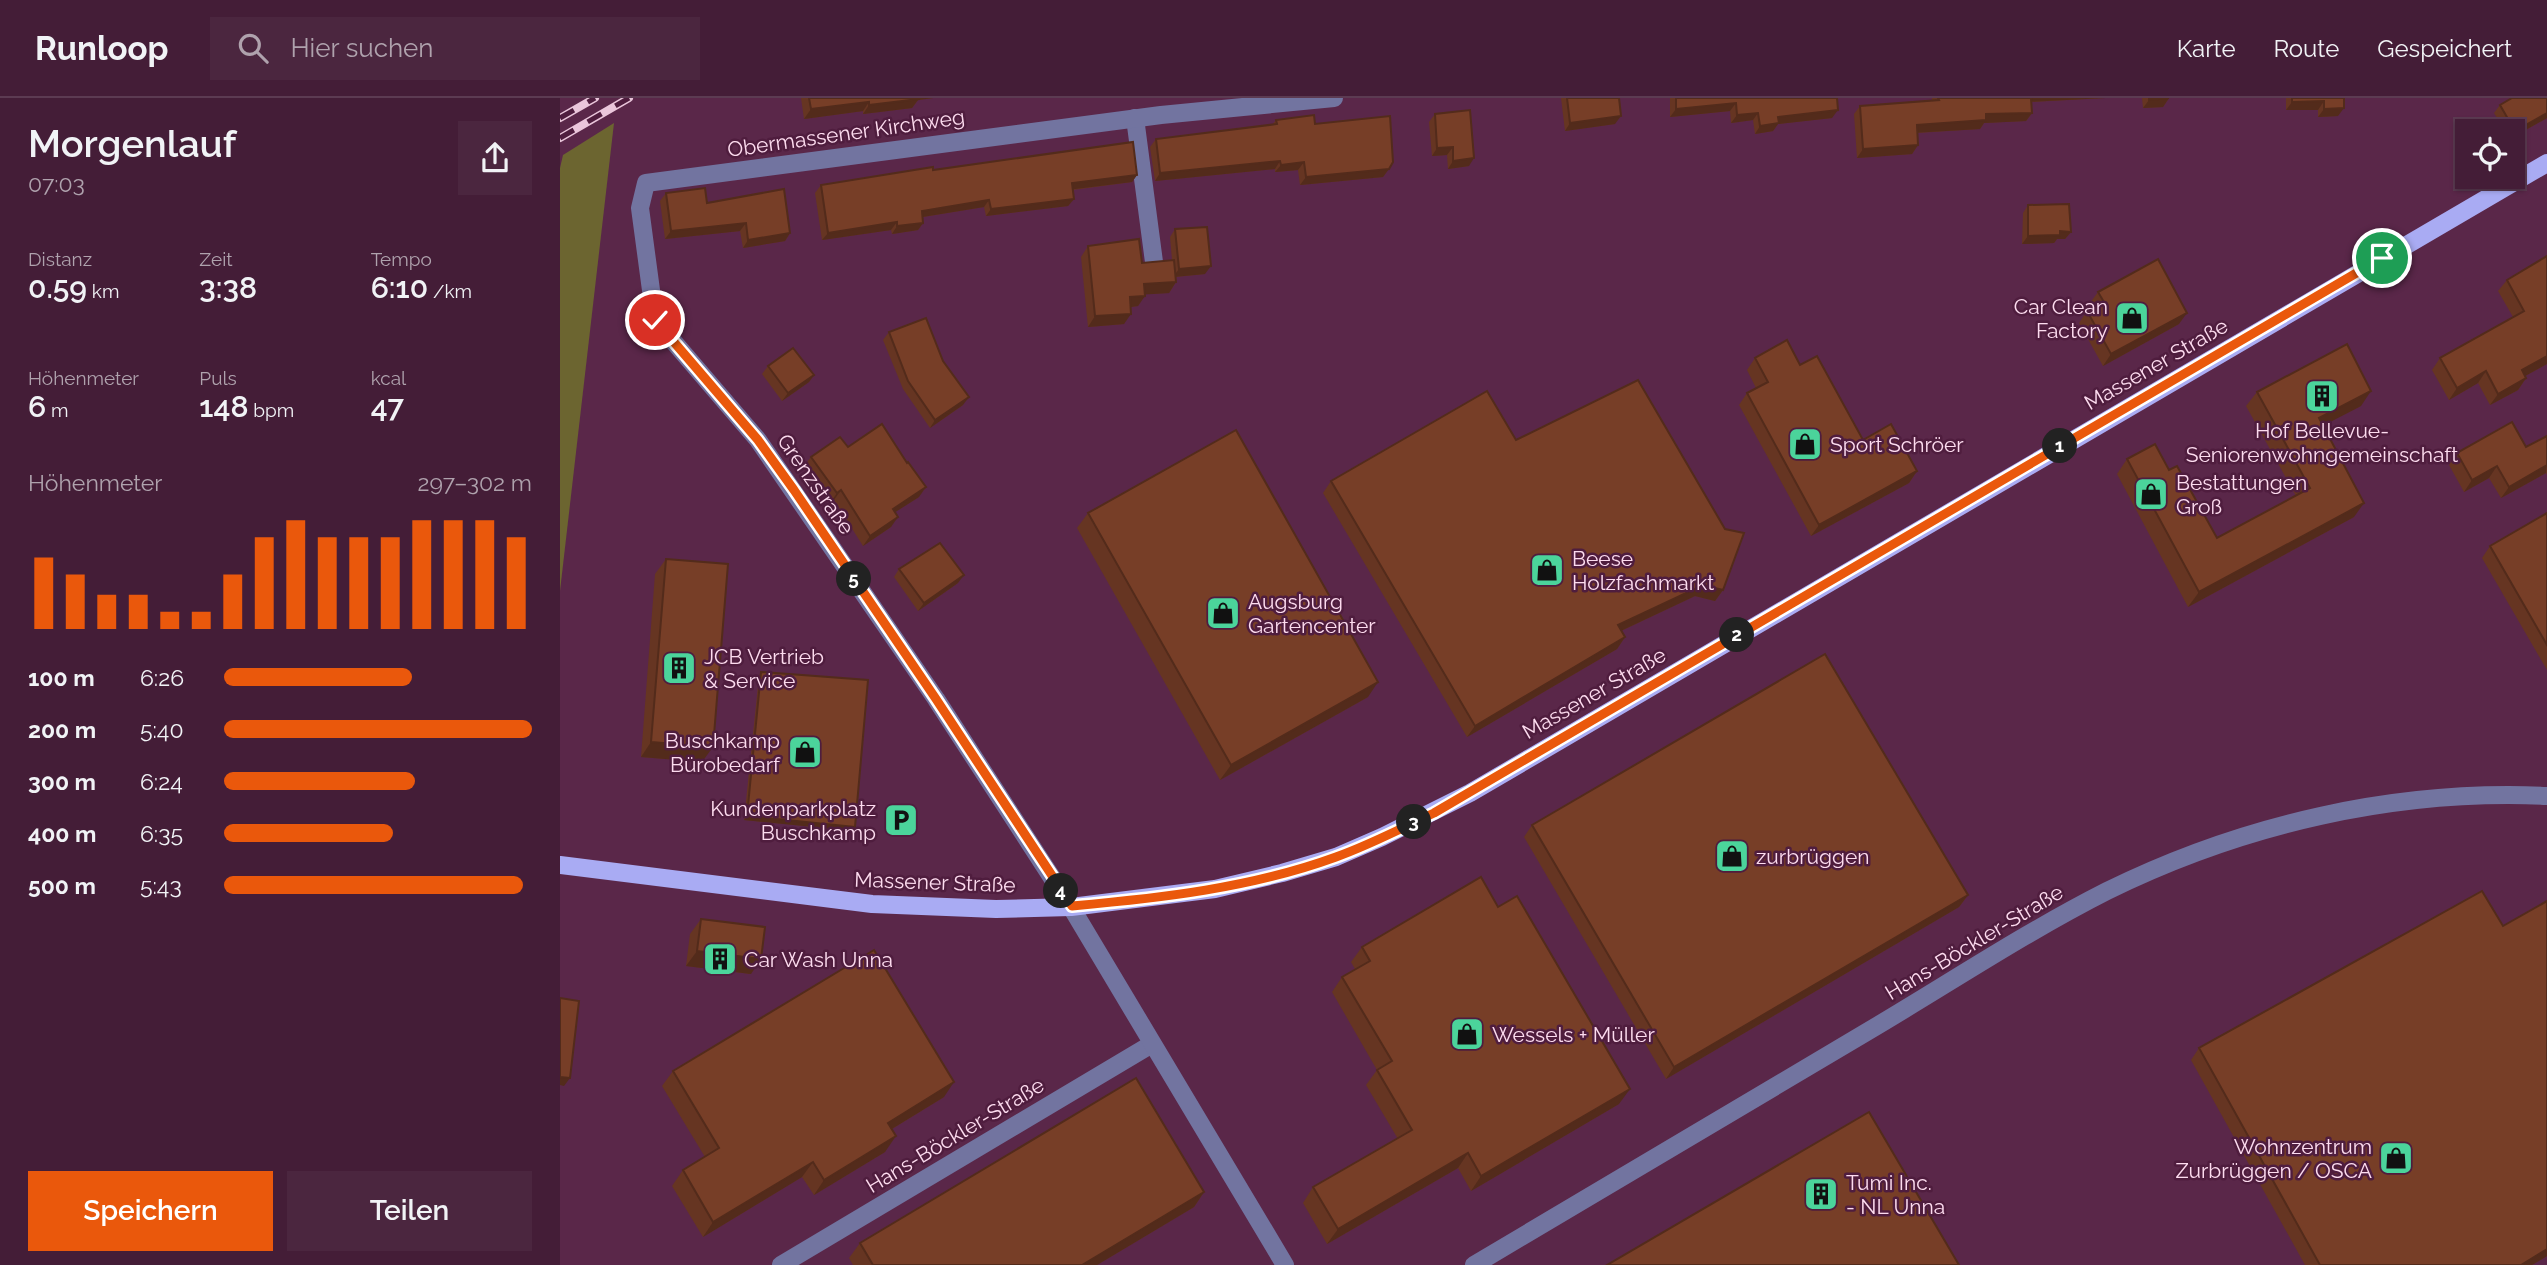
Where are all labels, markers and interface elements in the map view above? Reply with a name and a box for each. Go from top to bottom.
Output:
search box [210,17,700,80]
text: Runloop [35,29,168,68]
icon: search [234,29,272,67]
text: Hier suchen [290,33,434,63]
text: Karte [2177,34,2236,63]
text: Route [2274,34,2339,63]
text: Gespeichert [2377,34,2512,63]
street label: Obermassener Kirchweg [726,104,966,162]
map controls [2455,119,2525,189]
button: locate [2455,119,2525,189]
text: Morgenlauf [28,121,236,166]
button: share [458,121,532,195]
text: 07:03 [28,170,85,197]
pin [2352,228,2412,288]
icon: arrive [2363,239,2401,277]
text: Distanz [28,248,92,270]
text: Zeit [199,248,233,270]
text: Tempo [371,248,432,270]
text: 0.59 [28,270,87,305]
text: 3:38 [199,270,257,305]
text: 6:10 [371,270,428,305]
text: km [87,280,119,302]
text: /km [428,280,472,302]
pin [625,290,685,350]
place label: Car Clean Factory [2014,294,2108,343]
shop icon: Car Clean Factory [2113,299,2151,337]
icon: check [636,301,674,339]
street label: Massener Straße [2080,313,2232,415]
text: Höhenmeter [28,367,139,389]
text: Puls [199,367,237,389]
text: kcal [371,367,406,389]
building icon: Hof Bellevue- Seniorenwohngemeinschaft [2303,377,2341,415]
text: 6 [28,389,46,424]
text: 148 [199,389,248,424]
text: 47 [371,389,404,424]
text: m [46,399,69,421]
text: bpm [248,399,294,421]
place label: Hof Bellevue- Seniorenwohngemeinschaft [2186,418,2458,467]
shop icon: Sport Schröer [1786,425,1824,463]
pin: 1 [2042,428,2078,464]
street label: Grenzstraße [772,429,860,539]
place label: Sport Schröer [1830,432,1964,457]
text: 1 [2055,434,2064,456]
text: Höhenmeter [28,469,162,496]
text: 297–302 m [417,469,532,496]
place label: Bestattungen Groß [2176,470,2307,519]
shop icon: Bestattungen Groß [2132,475,2170,513]
place label: Beese Holzfachmarkt [1572,546,1714,595]
shop icon: Beese Holzfachmarkt [1528,551,1566,589]
pin: 5 [836,561,872,596]
text: 5 [848,567,859,589]
place label: Augsburg Gartencenter [1248,589,1376,638]
shop icon: Augsburg Gartencenter [1204,594,1242,632]
pin: 2 [1720,618,1754,652]
text: 2 [1731,623,1742,645]
street label: Massener Straße [1518,642,1670,744]
place label: JCB Vertrieb & Service [704,644,824,693]
building icon: JCB Vertrieb & Service [660,649,698,687]
text: 100 m [28,664,95,691]
text: 6:26 [140,664,184,691]
text: 200 m [28,716,96,743]
text: 5:40 [140,716,184,743]
place label: Buschkamp Bürobedarf [665,728,781,777]
shop icon: Buschkamp Bürobedarf [786,733,824,771]
text: 300 m [28,768,96,795]
text: 6:24 [140,768,183,795]
place label: Kundenparkplatz Buschkamp [710,796,876,845]
parking icon: Kundenparkplatz Buschkamp [882,801,920,839]
pin: 3 [1396,804,1432,840]
text: 3 [1408,810,1419,832]
text: 400 m [28,820,96,847]
text: 6:35 [140,820,183,847]
shop icon: zurbrüggen [1713,837,1751,875]
place label: zurbrüggen [1756,844,1870,869]
street label: Massener Straße [854,867,1016,897]
text: 500 m [28,872,96,899]
text: 5:43 [140,872,182,899]
pin: 4 [1044,874,1078,908]
text: 4 [1055,879,1066,901]
street label: Hans-Böckler-Straße [1881,879,2067,1005]
building icon: Car Wash Unna [701,940,739,978]
place label: Car Wash Unna [744,947,893,972]
shop icon: Wessels + Müller [1448,1015,1486,1053]
place label: Wessels + Müller [1492,1022,1655,1047]
street label: Hans-Böckler-Straße [862,1072,1048,1198]
place label: Wohnzentrum Zurbrüggen / OSCA [2176,1134,2372,1183]
shop icon: Wohnzentrum Zurbrüggen / OSCA [2377,1139,2415,1177]
place label: Tumi Inc. - NL Unna [1846,1170,1945,1219]
button: Speichern [28,1171,273,1251]
button: Teilen [287,1171,532,1251]
building icon: Tumi Inc. - NL Unna [1802,1175,1840,1213]

